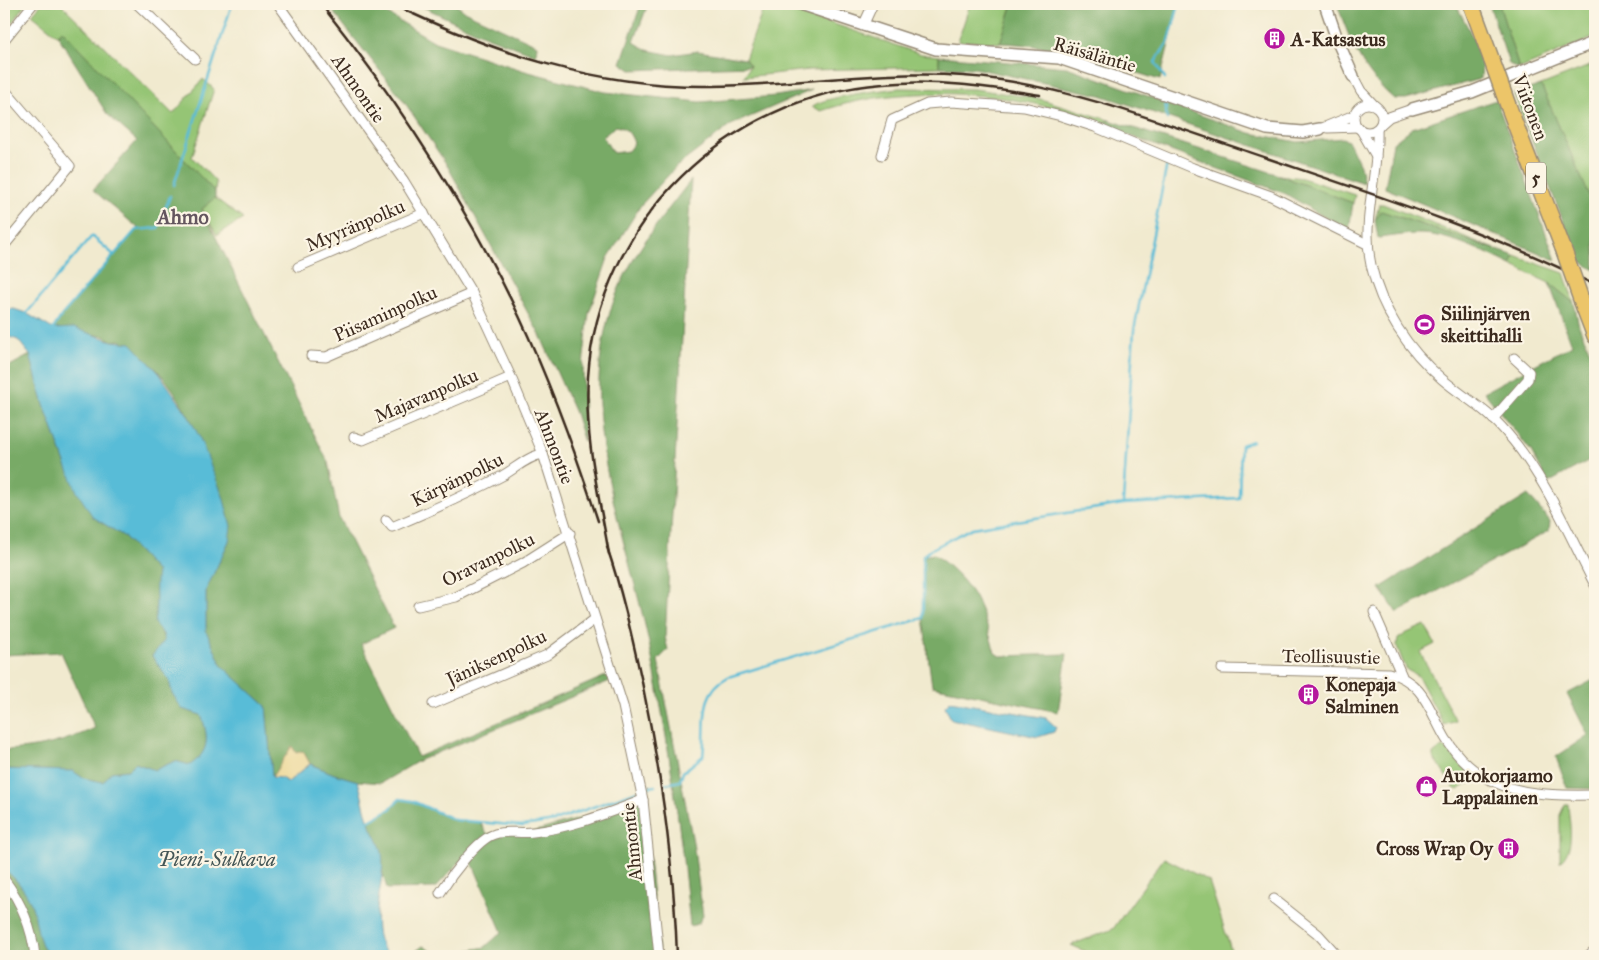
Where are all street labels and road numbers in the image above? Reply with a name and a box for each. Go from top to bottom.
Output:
street label: Räisäläntie [1051,32,1139,77]
street label: Ahmontie [326,49,391,127]
street label: Viitonen [1507,70,1554,143]
road number: 5 [1526,162,1546,194]
street label: Myyränpolku [302,194,408,257]
street label: Piisaminpolku [330,280,441,347]
street label: Majavanpolku [371,363,482,428]
street label: Ahmontie [529,404,579,487]
street label: Kärpänpolku [407,447,507,512]
street label: Oravanpolku [438,527,538,592]
street label: Jäniksenpolku [441,624,550,692]
street label: Teollisuustie [1282,644,1380,669]
street label: Ahmontie [616,801,647,883]

